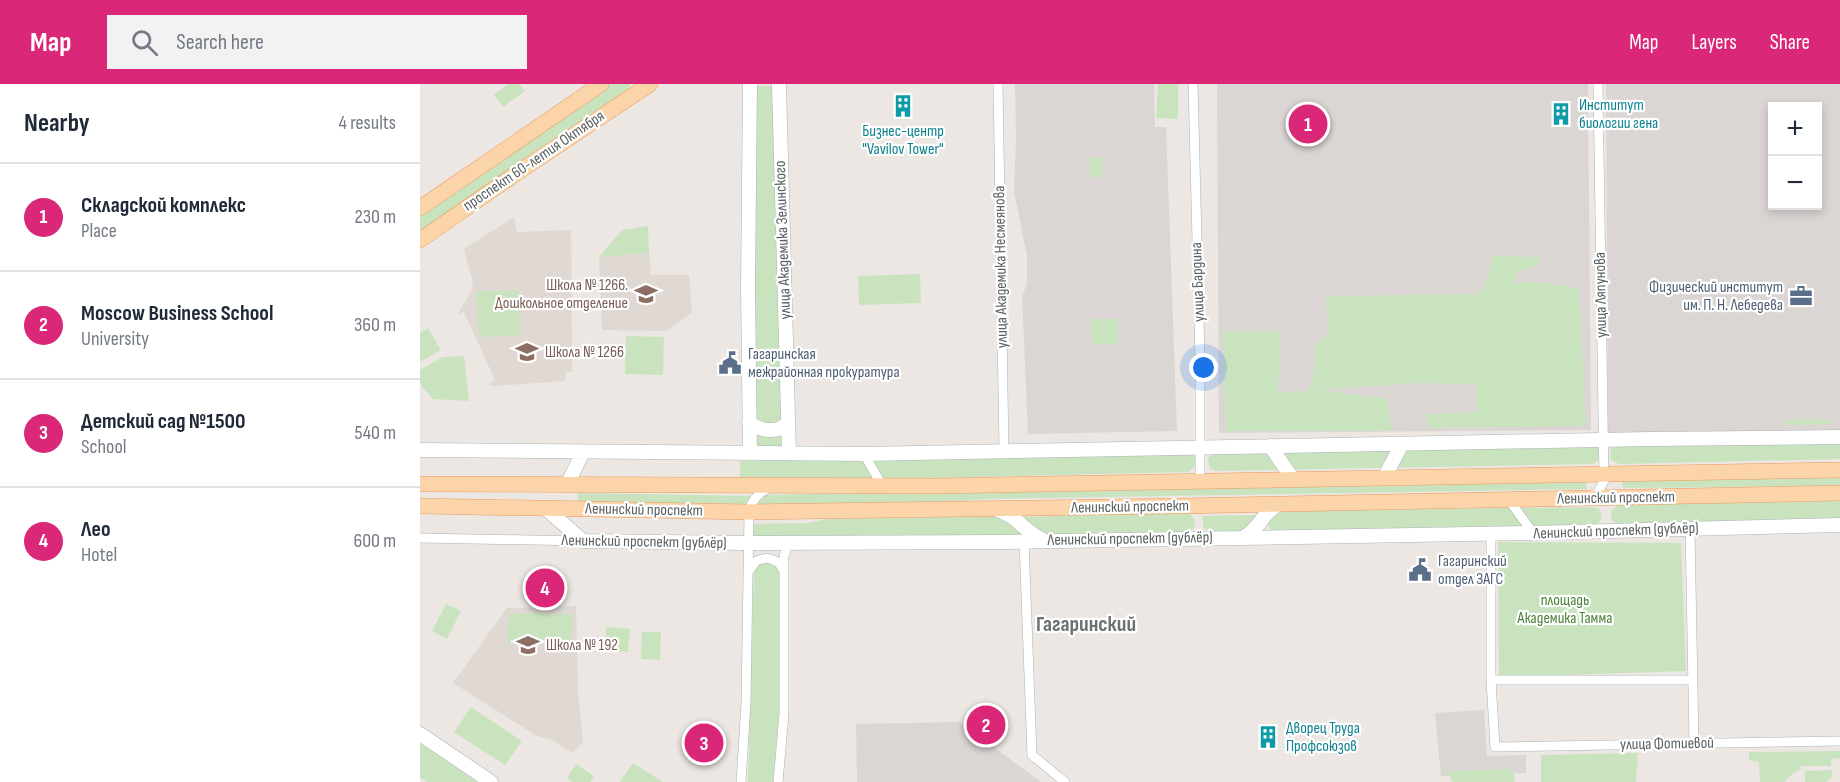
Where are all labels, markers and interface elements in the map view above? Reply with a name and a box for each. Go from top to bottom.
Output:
search box [107,15,527,69]
text: Map [30,26,71,59]
icon: search [128,26,161,59]
text: Search here [176,29,264,56]
text: Map [1629,30,1658,55]
text: Layers [1691,30,1737,55]
text: Share [1770,30,1810,55]
building icon: Бизнес-центр "Vavilov Tower" [890,93,916,119]
place label: Институт биологии гена [1579,96,1658,133]
building icon: Институт биологии гена [1548,101,1574,127]
pin: 1 [1288,102,1328,147]
map controls [1768,102,1822,210]
button: + [1768,102,1822,156]
street label: проспект 60-летия Октября [460,107,608,215]
text: Nearby [24,108,90,139]
text: 4 results [339,111,396,135]
place label: Бизнес-центр "Vavilov Tower" [862,122,944,159]
button: − [1768,156,1822,210]
street label: улица Академика Зелинского [771,160,795,320]
street label: улица Академика Несмеянова [990,185,1012,349]
text: Складской комплекс [81,192,246,219]
text: 1 [40,205,47,229]
text: 230 m [354,205,396,229]
text: Place [81,219,117,243]
street label: улица Бардина [1187,242,1209,322]
street label: улица Ляпунова [1591,252,1611,338]
place label: Школа № 1266. Дошкольное отделение [495,276,628,313]
place label: Физический институт им. П. Н. Лебедева [1649,278,1783,315]
school or university icon: Школа № 1266. Дошкольное отделение [633,281,659,307]
office icon: Физический институт им. П. Н. Лебедева [1788,283,1814,309]
text: Moscow Business School [81,300,273,327]
text: 2 [39,313,48,337]
text: 360 m [354,313,396,337]
text: University [81,327,149,351]
school or university icon: Школа № 1266 [514,339,540,365]
place label: Школа № 1266 [545,343,624,362]
place label: Гагаринская межрайонная прокуратура [748,345,900,382]
public building icon: Гагаринская межрайонная прокуратура [717,350,743,376]
your location [1189,353,1218,382]
text: Детский сад №1500 [81,408,246,435]
text: 3 [39,421,48,445]
text: 540 m [355,421,396,445]
text: School [81,435,126,459]
street label: Ленинский проспект [1556,487,1675,509]
street label: Ленинский проспект [1070,496,1189,518]
street label: Ленинский проспект [584,499,703,521]
text: Лео [81,516,111,543]
street label: Ленинский проспект (дублёр) [1532,519,1699,543]
street label: Ленинский проспект (дублёр) [1046,528,1213,550]
text: 4 [39,529,48,553]
text: 600 m [353,529,396,553]
street label: Ленинский проспект (дублёр) [560,531,727,553]
text: Hotel [81,543,117,567]
place label: Гагаринский отдел ЗАГС [1438,552,1507,589]
public building icon: Гагаринский отдел ЗАГС [1407,557,1433,583]
pin: 4 [526,566,564,610]
park label: площадь Академика Тамма [1517,591,1612,628]
district label: Гагаринский [1036,611,1136,638]
school or university icon: Школа № 192 [515,632,541,658]
place label: Школа № 192 [546,636,618,655]
pin: 2 [966,702,1006,748]
place label: Дворец Труда Профсоюзов [1286,719,1360,756]
pin: 3 [684,720,724,766]
building icon: Дворец Труда Профсоюзов [1255,724,1281,750]
street label: улица Фотиевой [1620,734,1714,754]

